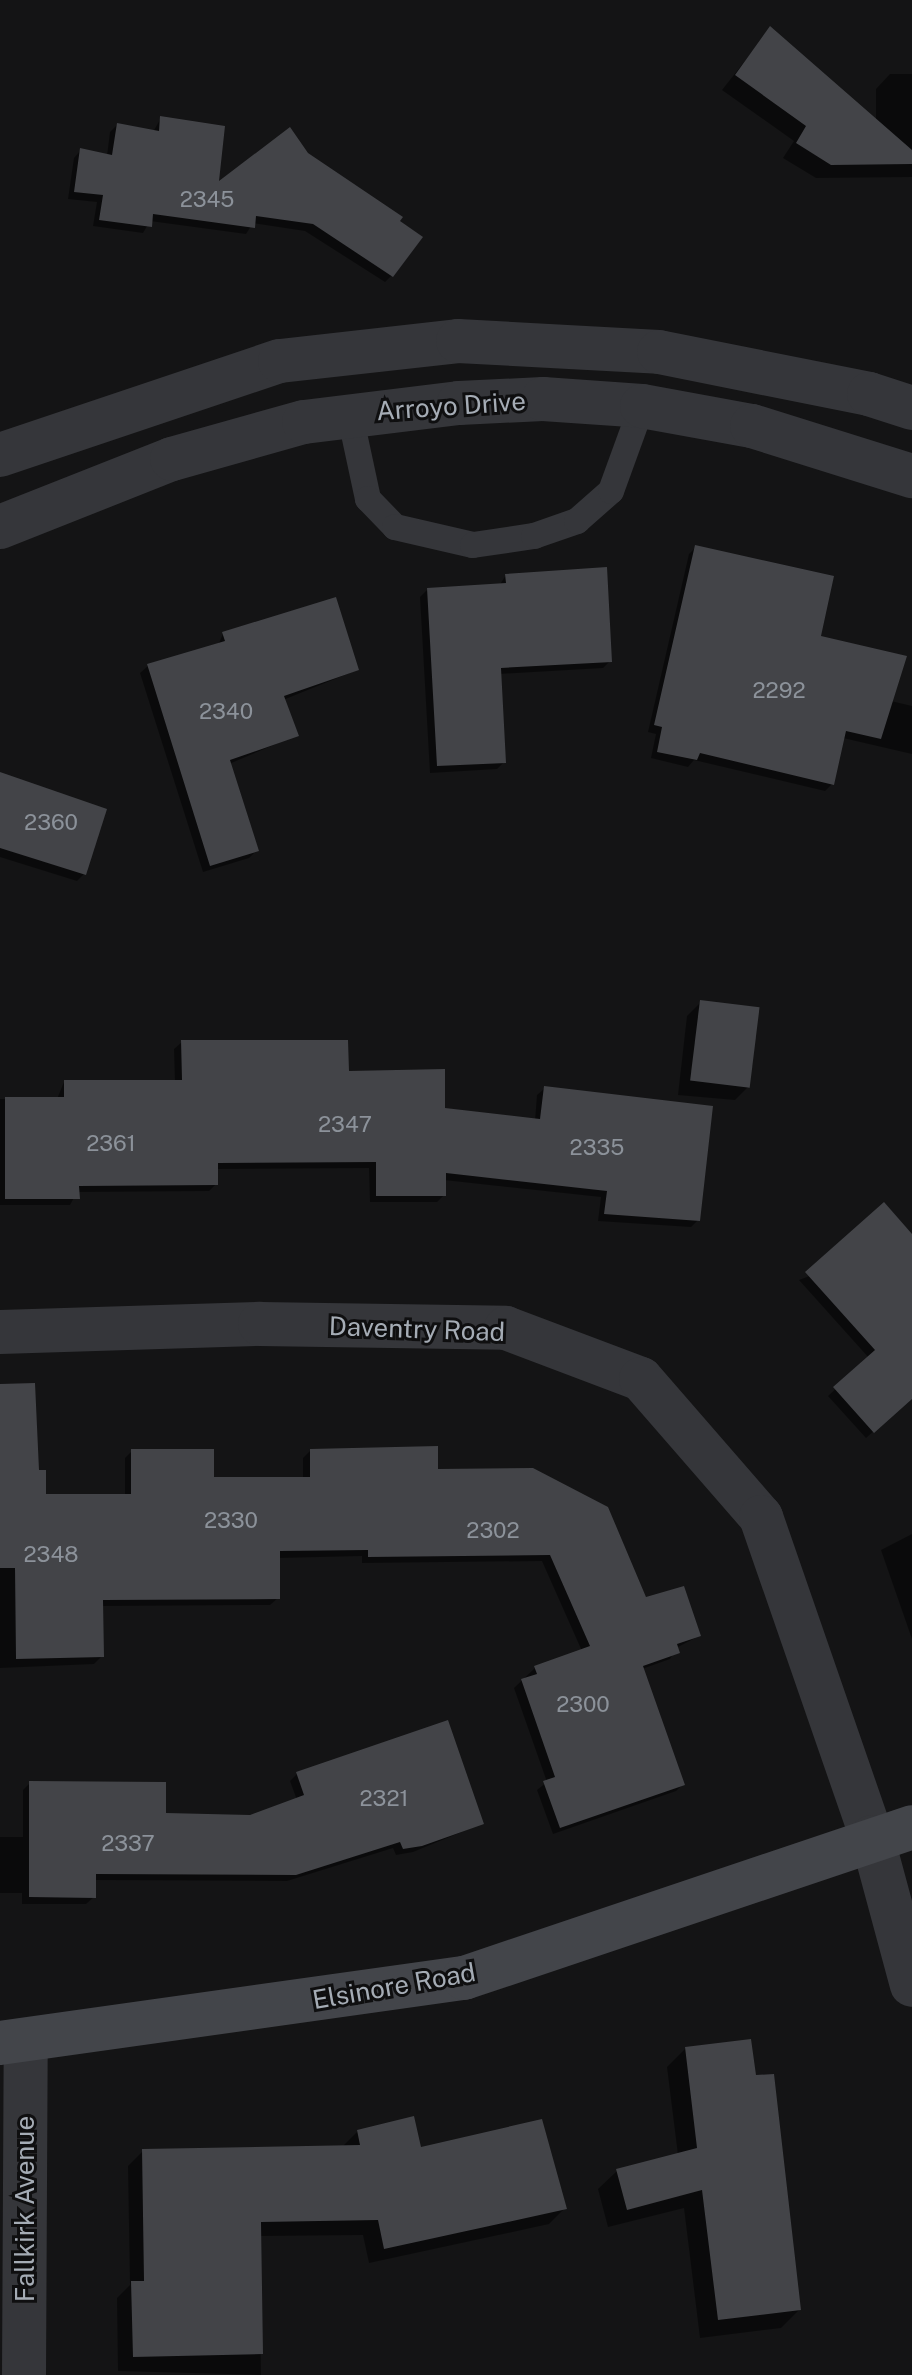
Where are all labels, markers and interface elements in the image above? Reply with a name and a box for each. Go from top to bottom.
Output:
house number: 2345 [180,187,234,213]
street label: Arroyo Drive [375,385,527,427]
house number: 2292 [752,678,806,704]
house number: 2340 [199,699,253,725]
house number: 2360 [24,810,78,836]
house number: 2347 [318,1112,372,1138]
house number: 2361 [86,1131,136,1157]
house number: 2335 [570,1135,624,1161]
street label: Daventry Road [328,1310,506,1348]
house number: 2330 [204,1508,258,1534]
house number: 2302 [466,1518,520,1544]
house number: 2348 [23,1542,79,1568]
house number: 2300 [556,1692,610,1718]
house number: 2321 [359,1786,409,1812]
house number: 2337 [101,1831,155,1857]
street label: Elsinore Road [310,1956,478,2016]
street label: Fallkirk Avenue [9,2116,41,2302]

